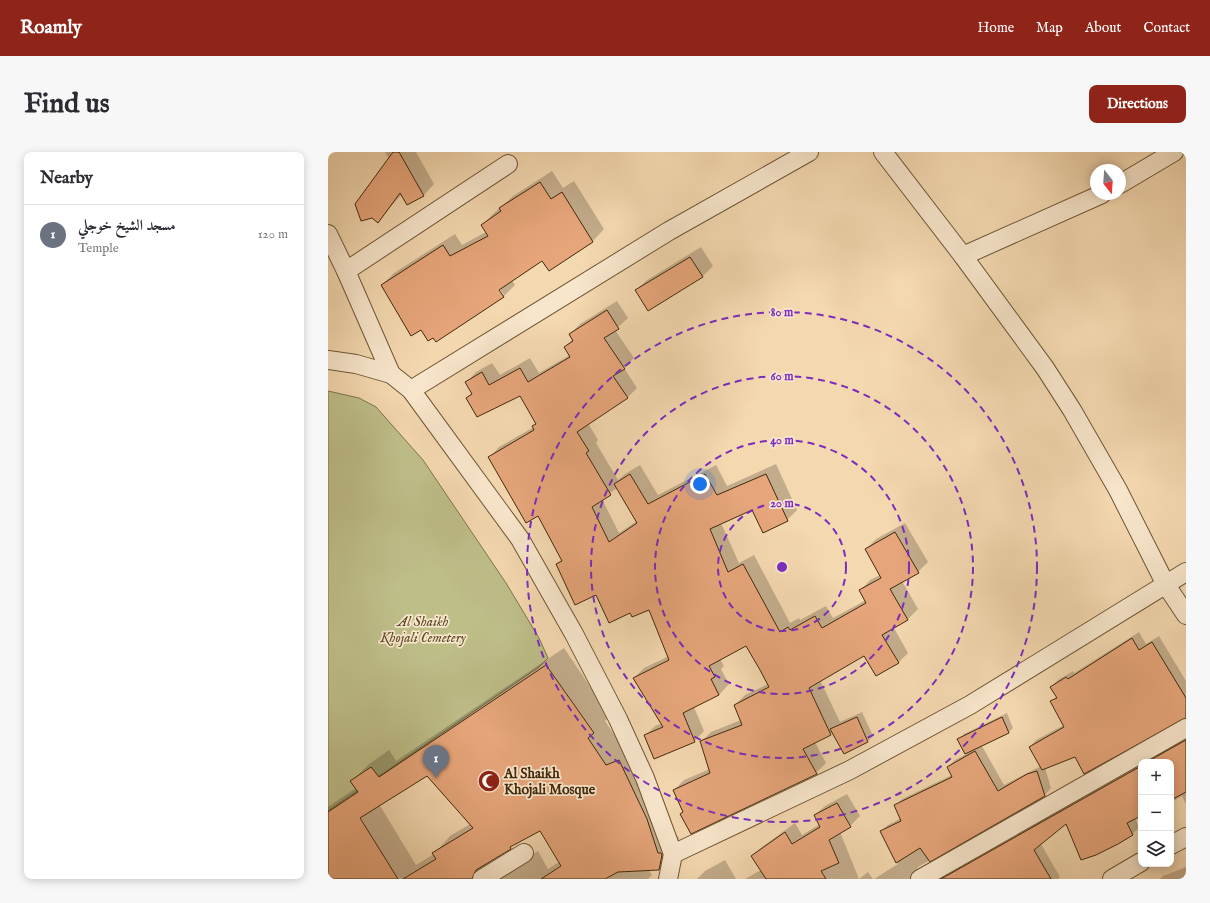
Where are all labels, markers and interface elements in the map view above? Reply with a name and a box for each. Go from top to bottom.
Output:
text: Roamly [20,16,82,40]
text: Home [978,19,1014,37]
text: Map [1036,19,1063,37]
text: About [1085,19,1121,37]
text: Contact [1143,19,1190,37]
button: Directions [1089,85,1186,123]
text: Find us [24,87,110,122]
north arrow [1090,164,1126,200]
text: Nearby [40,168,93,189]
text: مسجد الشيخ خوجلي [78,216,176,235]
text: 1 [51,226,55,243]
text: 120 m [258,226,288,243]
text: Temple [78,240,119,257]
text: 80 m [771,305,794,320]
text: 60 m [771,369,794,384]
text: 40 m [770,433,795,448]
your location [690,474,710,494]
text: 20 m [770,496,794,511]
centre of rings [775,560,789,574]
park label: Al Shaikh Khojali Cemetery [379,613,467,647]
pin: 1 [423,745,449,778]
map controls [1138,759,1174,867]
button: + [1138,759,1174,795]
place label: Al Shaikh Khojali Mosque [503,765,596,799]
mosque icon: Al Shaikh Khojali Mosque [476,768,502,794]
button: − [1138,795,1174,831]
button: layers [1138,831,1174,867]

